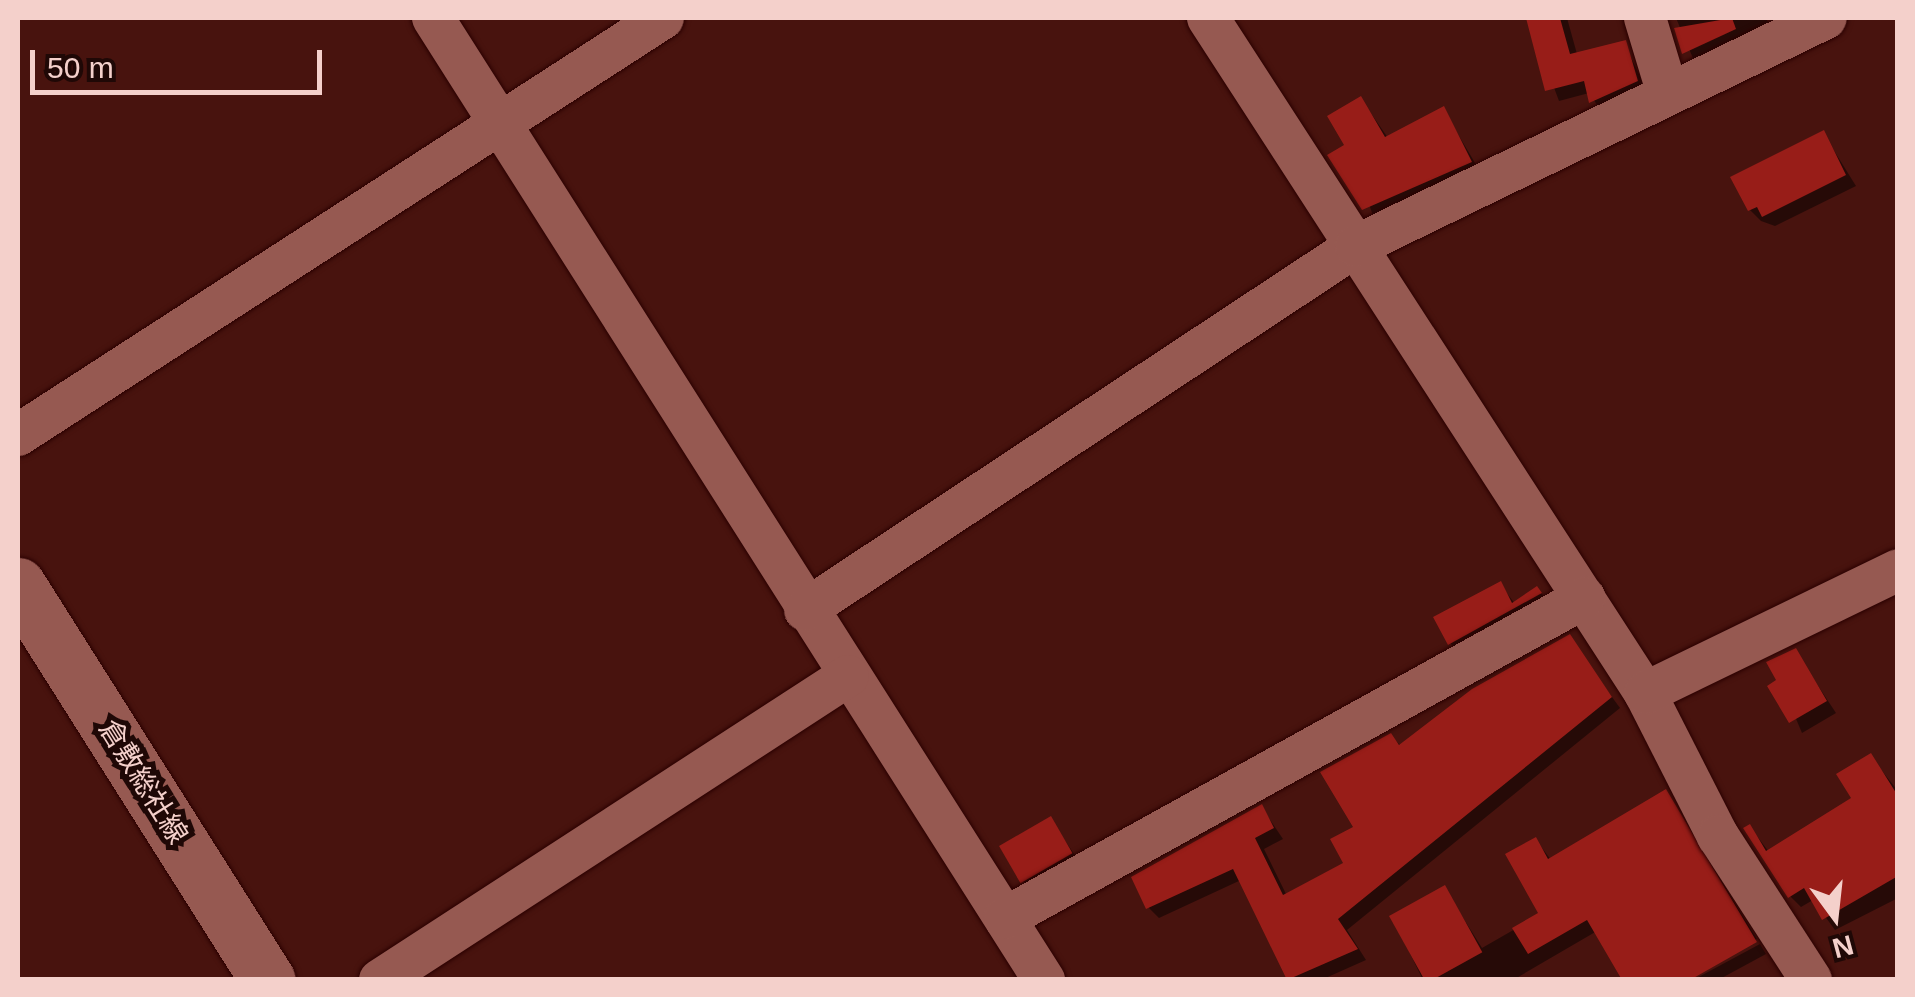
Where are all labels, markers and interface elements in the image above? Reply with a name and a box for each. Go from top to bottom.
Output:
scale bar [35,30,328,92]
text: 50 m [47,51,114,84]
street label: 倉敷総社線 [92,714,194,850]
north arrow [1785,867,1885,967]
text: N [1829,929,1857,964]

